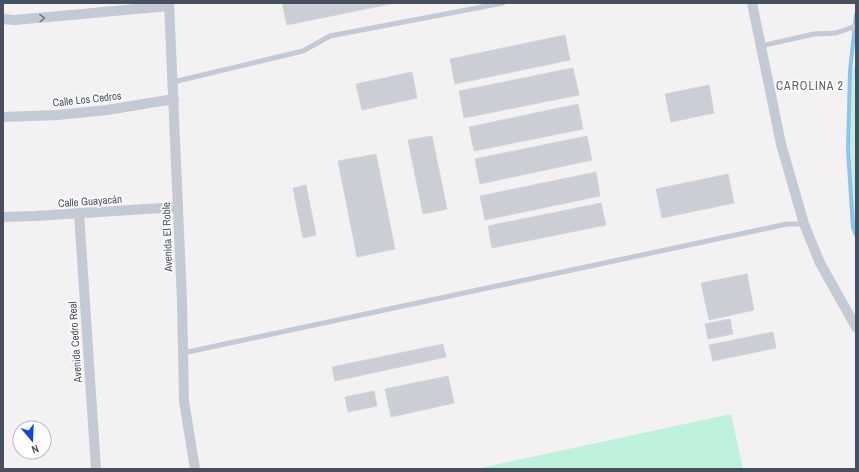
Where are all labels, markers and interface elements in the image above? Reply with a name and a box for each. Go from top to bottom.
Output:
one-way arrow [39,13,45,22]
district label: CAROLINA 2 [776,78,844,94]
street label: Calle Los Cedros [52,88,123,110]
street label: Calle Guayacán [57,192,123,210]
street label: Avenida El Roble [159,202,175,273]
street label: Avenida Cedro Real [65,301,85,384]
north arrow [12,420,52,460]
text: N [30,442,41,457]

